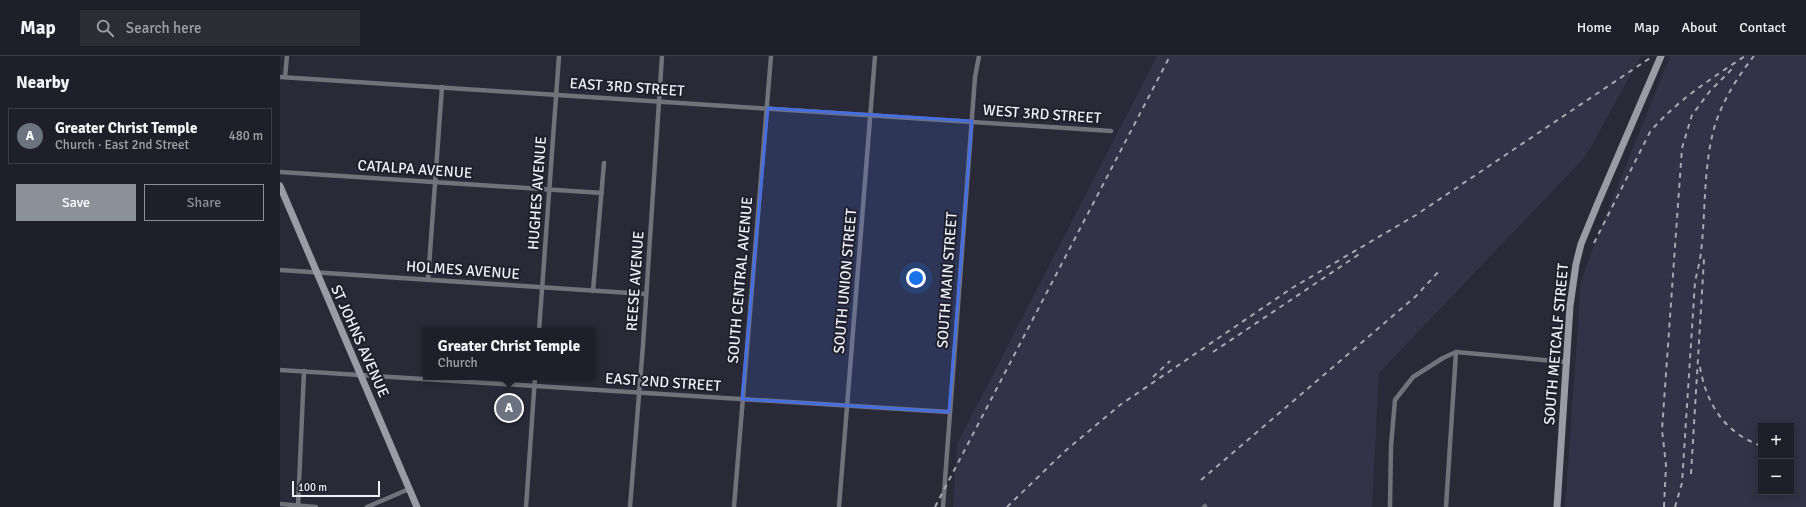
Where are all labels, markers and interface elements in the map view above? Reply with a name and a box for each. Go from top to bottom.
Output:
search box [80,10,360,46]
text: Map [20,16,56,40]
icon: search [94,17,116,39]
text: Search here [126,19,201,37]
text: Home [1577,19,1612,36]
text: Map [1634,19,1659,36]
text: About [1681,19,1717,36]
text: Contact [1739,19,1786,36]
text: Nearby [16,72,69,93]
street label: EAST 3RD STREET [569,74,686,100]
street label: WEST 3RD STREET [982,101,1102,127]
text: Greater Christ Temple [55,119,197,137]
text: A [26,128,34,144]
text: 480 m [229,128,263,144]
street label: HUGHES AVENUE [524,135,550,251]
text: Church · East 2nd Street [55,137,189,153]
street label: CATALPA AVENUE [357,156,473,182]
button: Save [16,184,136,221]
button: Share [144,184,264,221]
street label: SOUTH CENTRAL AVENUE [724,196,756,364]
street label: SOUTH UNION STREET [830,207,860,354]
street label: SOUTH MAIN STREET [933,211,961,349]
street label: REESE AVENUE [623,230,647,332]
street label: HOLMES AVENUE [405,257,521,283]
street label: SOUTH METCALF STREET [1540,262,1572,426]
your location [906,268,926,288]
street label: ST JOHNS AVENUE [327,282,393,400]
popup [423,328,595,380]
text: Greater Christ Temple [438,337,580,355]
text: Church [438,355,478,371]
street label: EAST 2ND STREET [604,369,722,395]
pin: A [496,393,522,423]
map controls [1758,423,1794,495]
button: + [1758,423,1794,459]
button: − [1758,459,1794,495]
scale bar [292,479,380,498]
text: 100 m [298,481,327,494]

